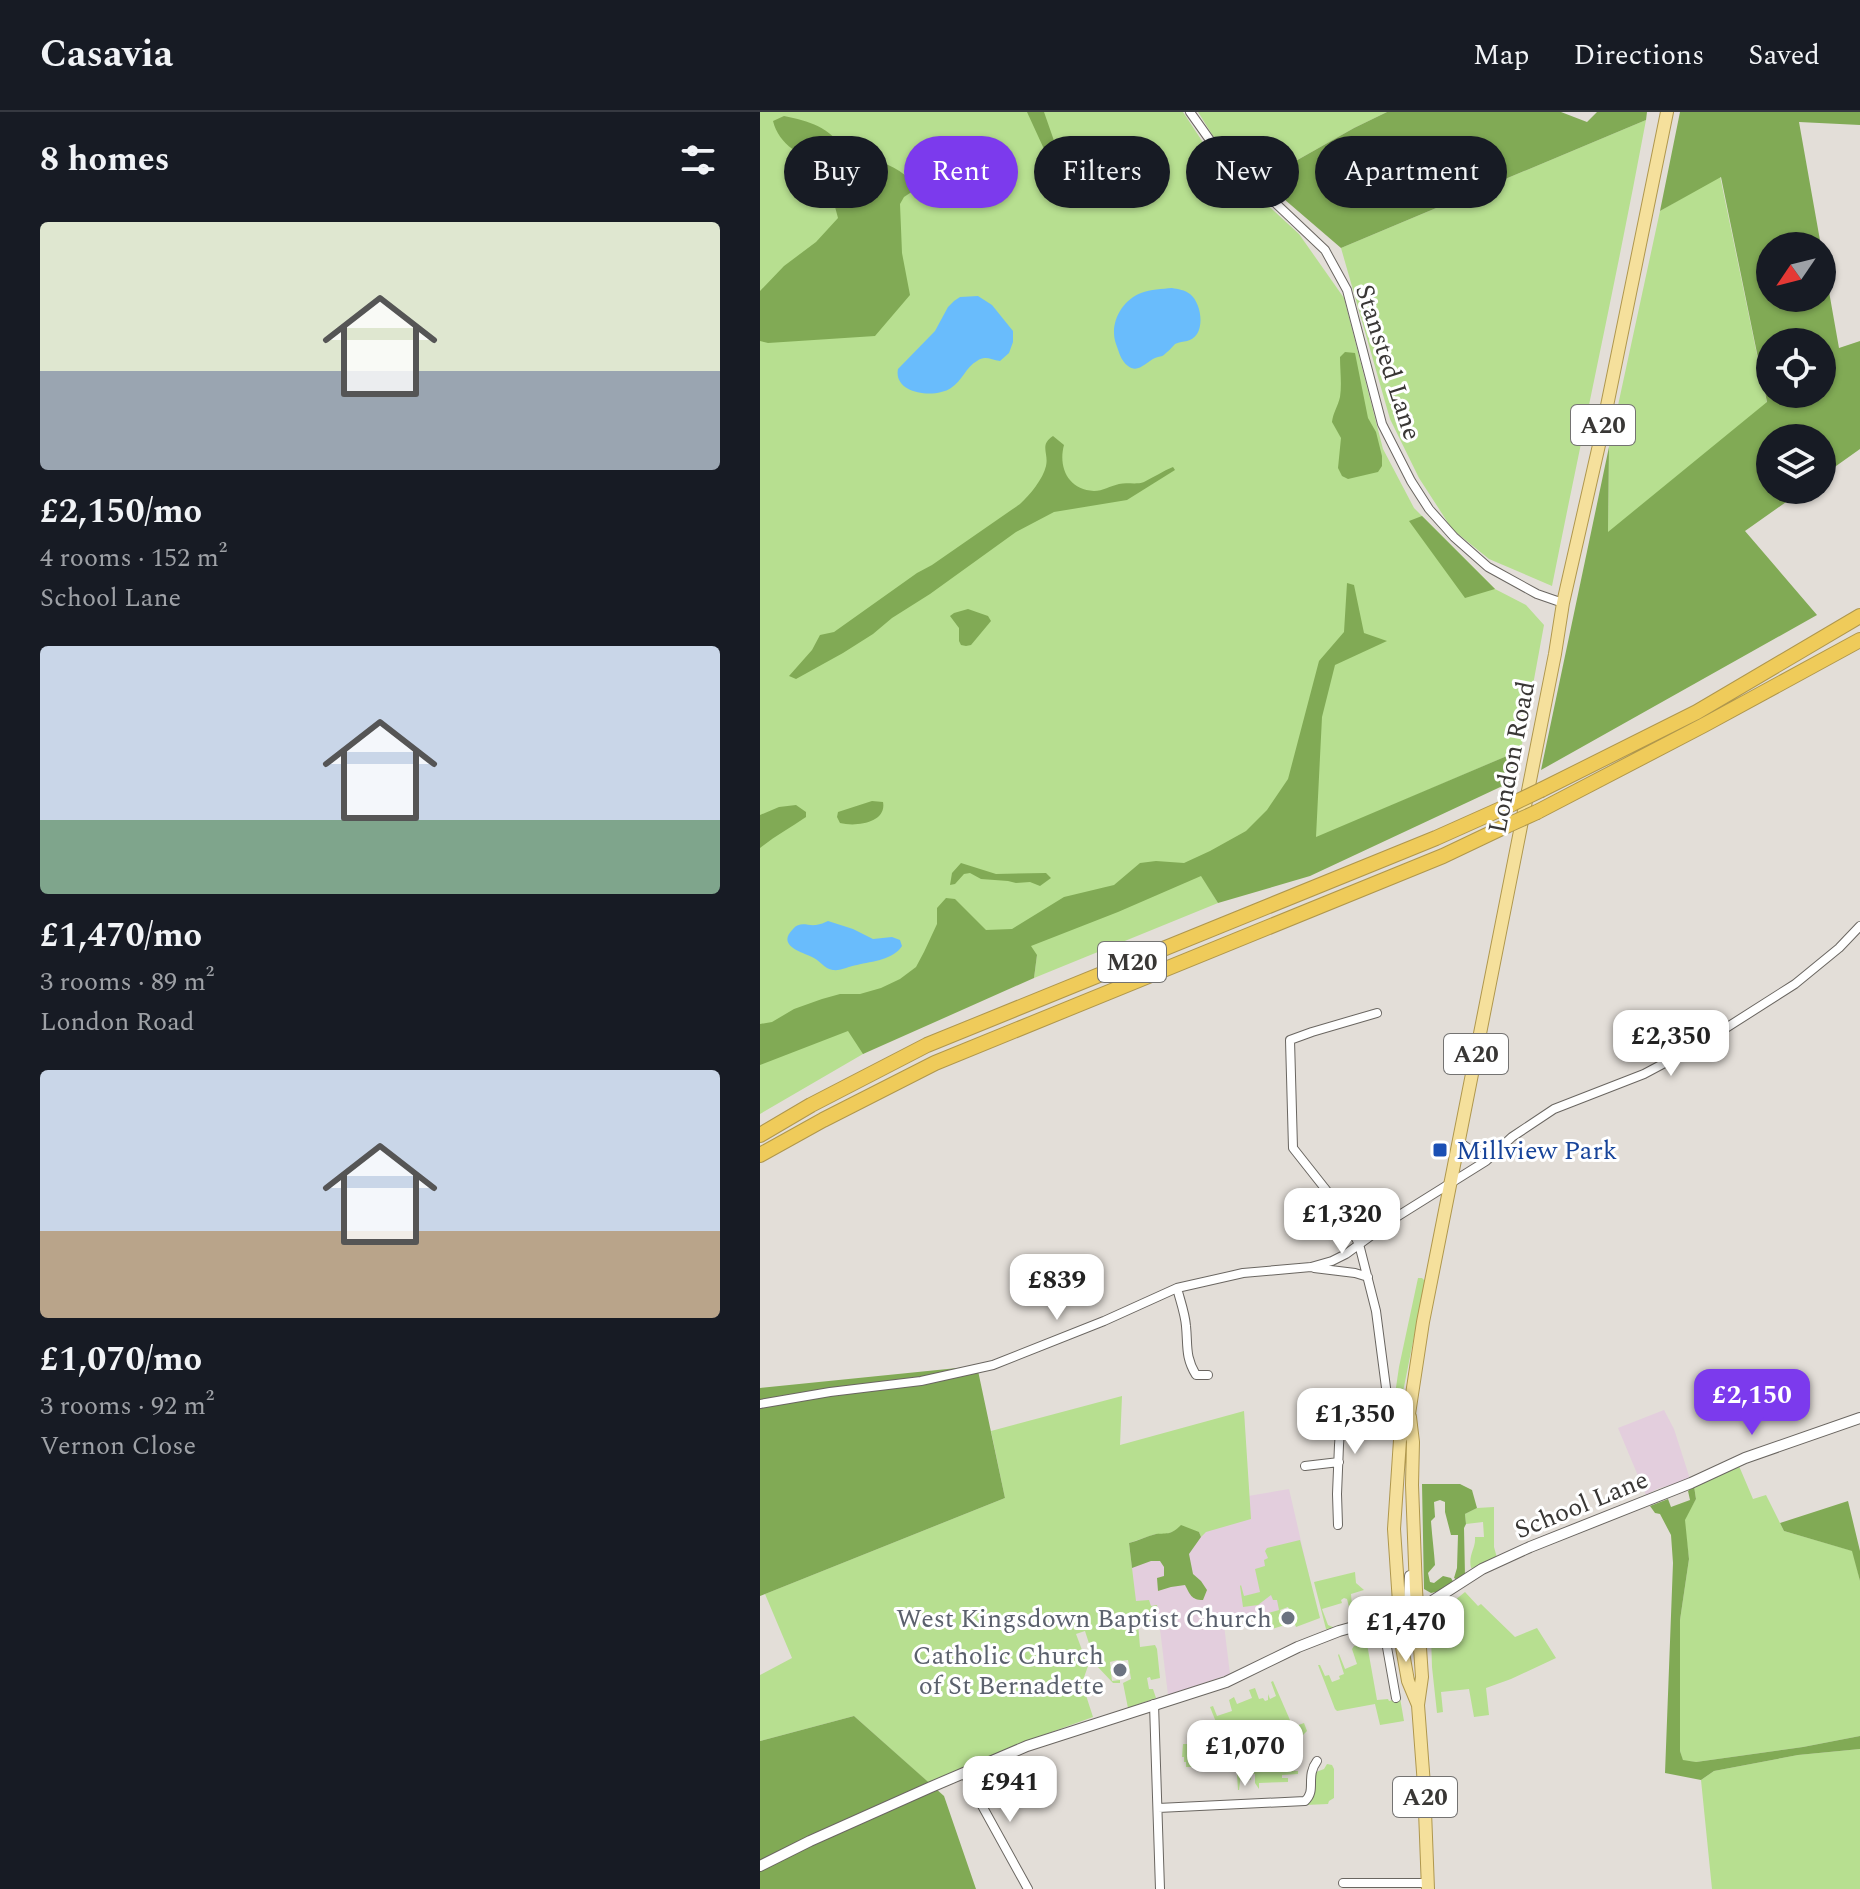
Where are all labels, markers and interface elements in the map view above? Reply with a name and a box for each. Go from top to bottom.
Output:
text: Casavia [40,26,173,84]
text: Map [1473,34,1530,77]
text: Directions [1574,34,1704,77]
text: Saved [1748,34,1820,77]
text: 8 homes [40,134,170,186]
chip: Buy [784,136,888,208]
chip: Rent [904,136,1018,208]
chip: Filters [1034,136,1170,208]
chip: New [1186,136,1299,208]
chip: Apartment [1315,136,1507,208]
icon: filters [676,138,720,182]
north arrow [1756,232,1836,312]
map controls [1756,232,1836,504]
icon: home [308,274,452,418]
street label: Stansted Lane [1344,279,1432,445]
button: locate [1756,328,1836,408]
road number: A20 [1571,405,1635,445]
button: layers [1756,424,1836,504]
text: £2,150/mo [40,486,202,538]
text: 4 rooms · 152 m² [40,538,227,578]
text: School Lane [40,578,181,618]
street label: London Road [1478,678,1546,837]
icon: home [308,698,452,842]
text: £1,470/mo [40,910,202,962]
road number: M20 [1098,942,1166,982]
text: 3 rooms · 89 m² [40,962,214,1002]
text: London Road [40,1002,194,1042]
pin: £2,350 [1606,1010,1736,1078]
text: £2,350 [1631,1016,1711,1056]
road number: A20 [1444,1034,1508,1074]
icon: home [308,1122,452,1266]
place label: Millview Park [1456,1131,1617,1171]
marker: Millview Park [1431,1141,1449,1159]
pin: £1,320 [1277,1188,1407,1256]
text: £1,320 [1302,1194,1382,1234]
pin: £839 [1010,1254,1104,1322]
text: £839 [1028,1260,1086,1300]
text: £1,070/mo [40,1334,202,1386]
pin: £2,150 [1687,1369,1817,1437]
text: £2,150 [1712,1375,1792,1415]
text: 3 rooms · 92 m² [40,1386,214,1426]
pin: £1,350 [1290,1388,1420,1456]
text: £1,350 [1315,1394,1395,1434]
text: Vernon Close [40,1426,196,1466]
street label: School Lane [1508,1460,1654,1550]
pin: £1,470 [1341,1596,1471,1664]
place label: West Kingsdown Baptist Church [896,1599,1272,1639]
text: £1,470 [1366,1602,1446,1642]
marker: West Kingsdown Baptist Church [1279,1609,1297,1627]
place label: Catholic Church of St Bernadette [913,1636,1104,1706]
marker: Catholic Church of St Bernadette [1111,1661,1129,1679]
pin: £1,070 [1180,1720,1310,1788]
text: £1,070 [1205,1726,1285,1766]
pin: £941 [963,1756,1057,1824]
text: £941 [981,1762,1039,1802]
road number: A20 [1393,1777,1457,1817]

